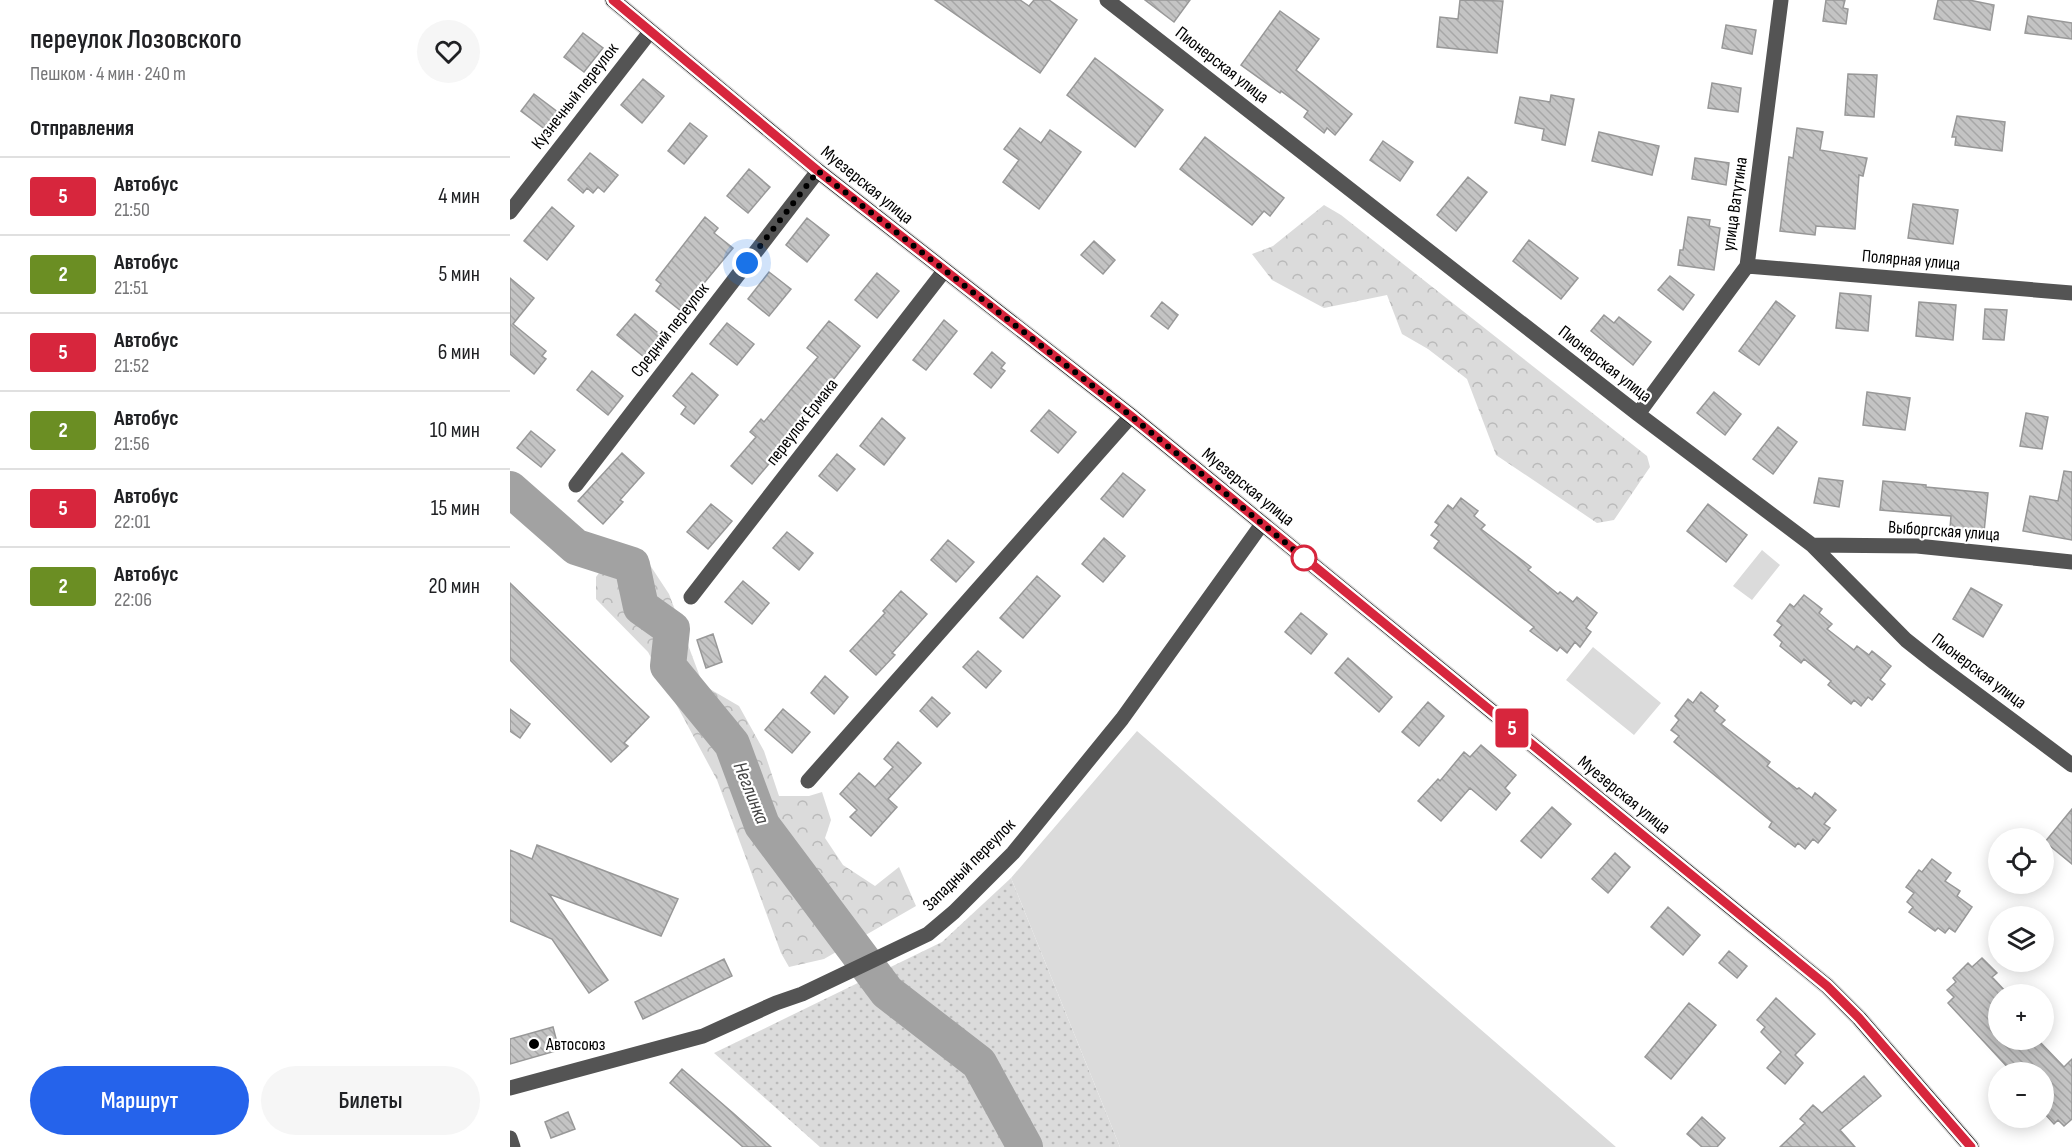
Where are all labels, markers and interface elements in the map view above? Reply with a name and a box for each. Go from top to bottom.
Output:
button: heart [417,20,480,83]
street label: Пионерская улица [1171,22,1273,108]
text: переулок Лозовского [30,23,242,56]
street label: Кузнечный переулок [527,39,623,153]
text: Пешком · 4 мин · 240 m [30,62,186,86]
text: Отправления [30,115,134,142]
street label: Муезерская улица [817,141,917,229]
street label: улица Ватутина [1718,156,1752,252]
text: Автобус [114,171,179,198]
text: 4 мин [438,183,480,210]
text: 5 [58,184,68,209]
text: 21:50 [114,198,150,222]
street label: Полярная улица [1861,245,1961,275]
your location [732,248,762,278]
text: Автобус [114,249,179,276]
text: 5 мин [439,261,480,288]
text: 2 [58,262,68,287]
text: 21:51 [114,276,148,300]
street label: Средний переулок [627,279,713,381]
street label: Пионерская улица [1554,321,1656,407]
text: Автобус [114,327,179,354]
text: 6 мин [438,339,480,366]
text: 5 [58,340,68,365]
text: 21:52 [114,354,149,378]
street label: переулок Ермака [762,374,842,470]
text: Автобус [114,405,179,432]
text: 10 мин [430,417,480,444]
text: 2 [58,418,68,443]
text: 21:56 [114,432,150,456]
street label: Муезерская улица [1198,443,1298,531]
text: Автобус [114,483,179,510]
text: 15 мин [431,495,480,522]
text: 5 [58,496,68,521]
text: 22:01 [114,510,150,534]
street label: Выборгская улица [1887,517,2001,545]
unlabelled marker [1291,545,1317,571]
text: Автобус [114,561,179,588]
text: 20 мин [428,573,480,600]
text: 2 [58,574,68,599]
text: 22:06 [114,588,152,612]
street label: Пионерская улица [1928,629,2030,713]
line badge: 5 [1492,708,1532,748]
text: 5 [1507,716,1517,741]
street label: Муезерская улица [1574,751,1674,839]
water label: Неглинка [728,759,774,827]
street label: Западный переулок [918,814,1020,916]
map controls [1988,828,2054,1128]
button: locate [1988,828,2054,894]
button: layers [1988,906,2054,972]
button: + [1988,984,2054,1050]
place label: Автосоюз [545,1034,606,1055]
marker: Автосоюз [527,1037,541,1051]
button: − [1988,1062,2054,1128]
button: Маршрут [30,1066,249,1135]
button: Билеты [261,1066,480,1135]

